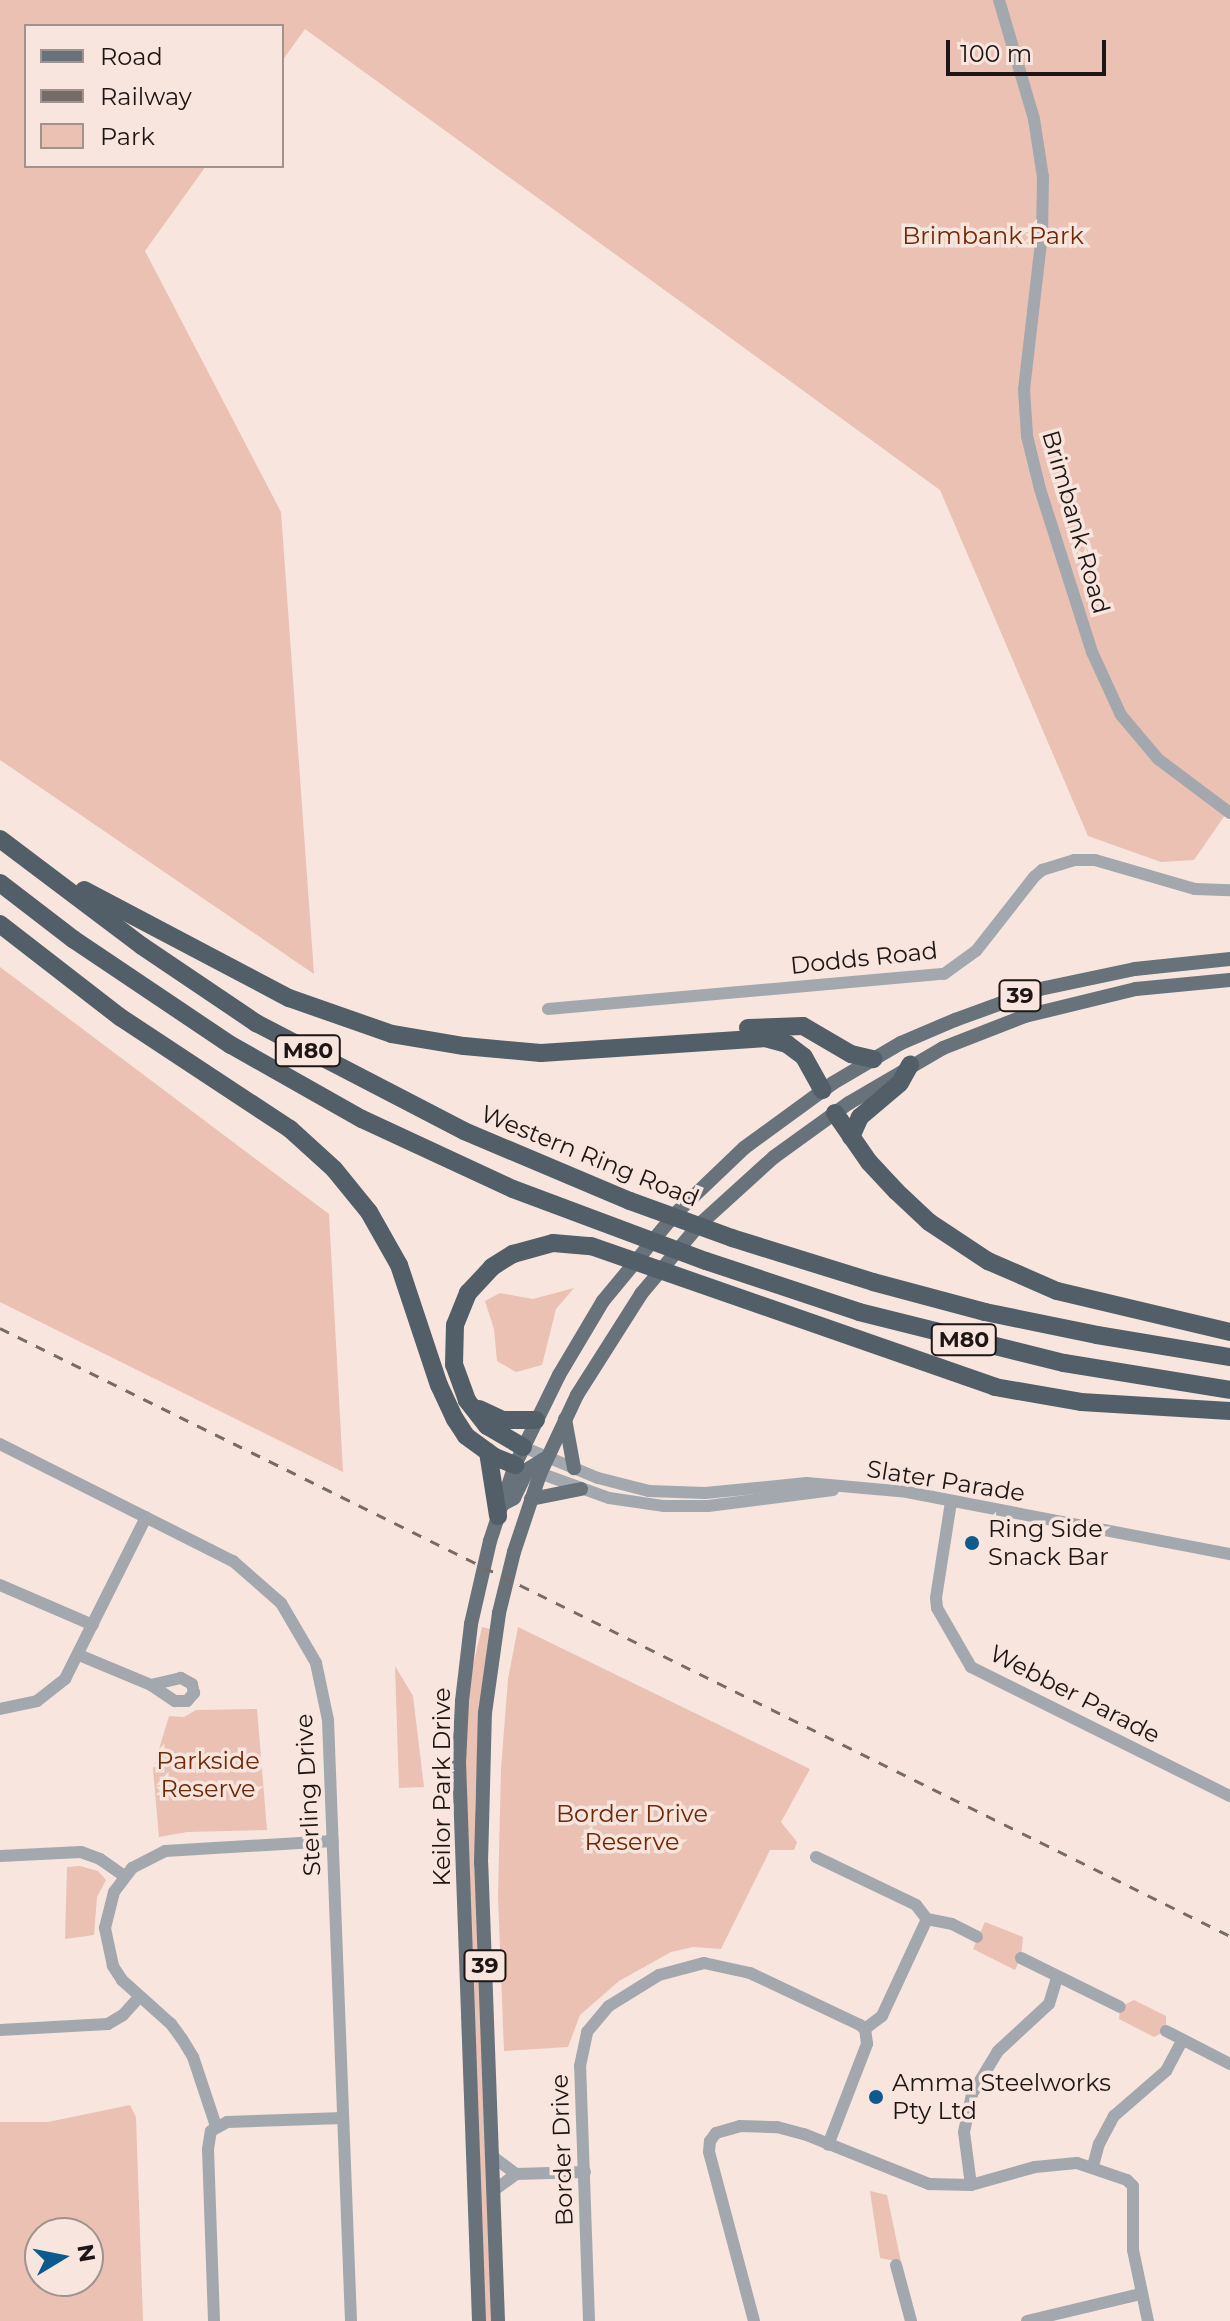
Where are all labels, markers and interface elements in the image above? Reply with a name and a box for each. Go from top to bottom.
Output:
legend [24,24,284,168]
scale bar [950,24,1110,74]
text: 100 m [960,39,1032,68]
text: Road [100,42,163,71]
text: Railway [100,82,192,111]
text: Park [100,122,155,151]
park label: Brimbank Park [902,222,1084,250]
street label: Brimbank Road [1036,427,1116,617]
street label: Dodds Road [789,936,939,980]
road number: 39 [998,978,1042,1014]
road number: M80 [274,1033,342,1069]
street label: Western Ring Road [477,1099,703,1213]
road number: M80 [930,1322,998,1358]
street label: Slater Parade [865,1454,1027,1508]
place label: Ring Side Snack Bar [988,1515,1109,1571]
marker: Ring Side Snack Bar [963,1534,981,1552]
street label: Webber Parade [985,1639,1165,1749]
street label: Keilor Park Drive [428,1688,456,1886]
street label: Sterling Drive [289,1713,327,1877]
park label: Parkside Reserve [156,1747,260,1803]
park label: Border Drive Reserve [556,1800,708,1856]
road number: 39 [463,1948,507,1984]
place label: Amma Steelworks Pty Ltd [892,2069,1111,2125]
street label: Border Drive [545,2074,579,2226]
marker: Amma Steelworks Pty Ltd [867,2088,885,2106]
north arrow [24,2217,104,2297]
text: N [71,2242,101,2264]

